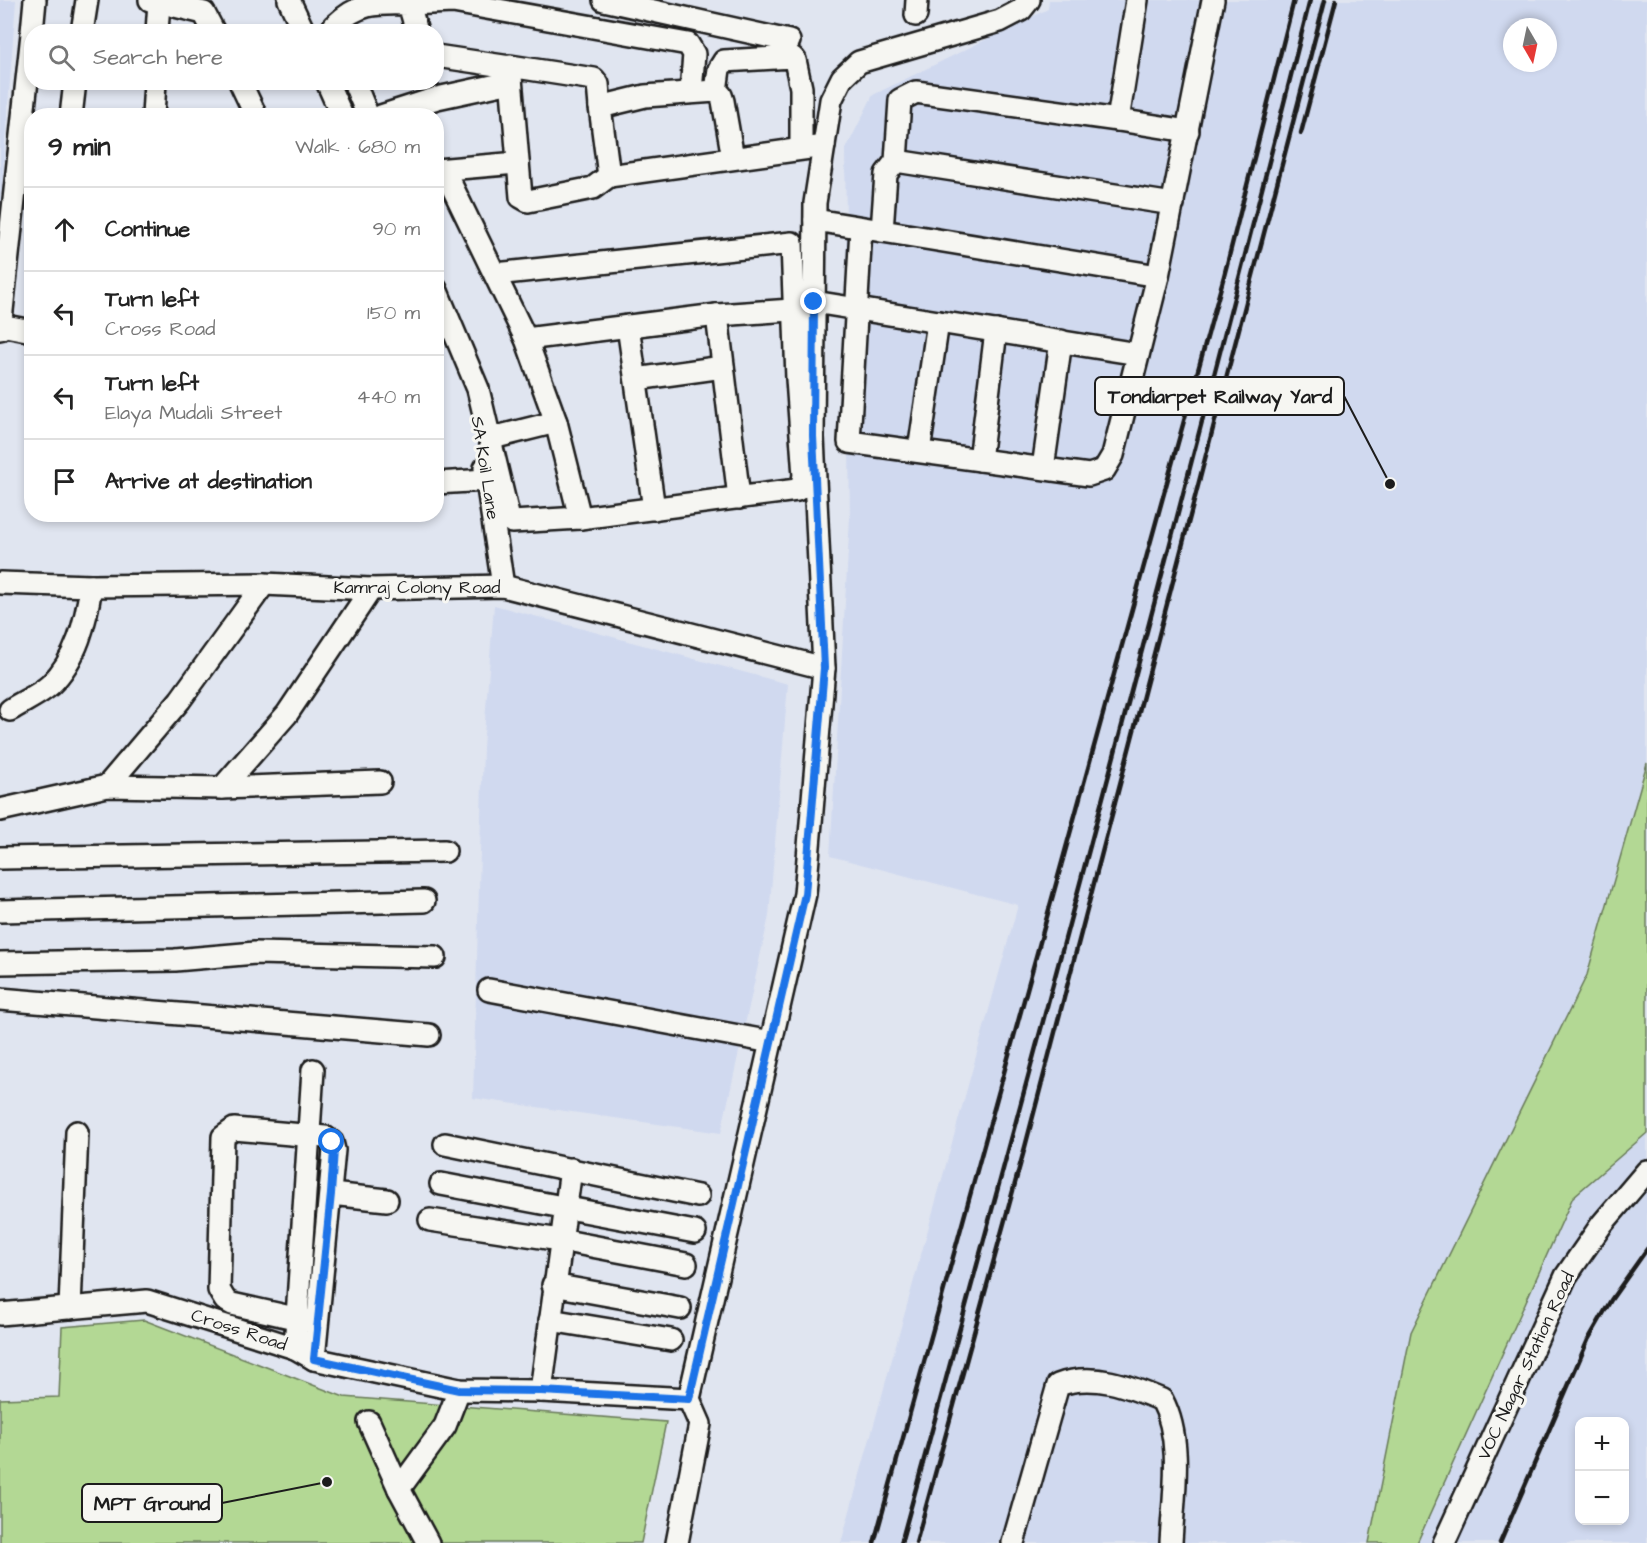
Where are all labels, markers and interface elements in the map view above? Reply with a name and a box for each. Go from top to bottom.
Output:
north arrow [1503,18,1557,72]
search box [24,24,444,90]
icon: search [45,41,78,74]
text: Search here [93,42,223,73]
text: 9 min [48,129,110,165]
text: Walk · 680 m [295,133,420,161]
icon: ahead [48,213,81,246]
text: Continue [105,214,190,245]
text: 90 m [372,215,420,243]
text: Turn left [105,284,199,315]
route end [800,288,826,314]
icon: left [48,297,81,330]
text: 150 m [367,299,420,327]
text: Cross Road [105,315,215,343]
text: Turn left [105,368,199,399]
callout: Tondiarpet Railway Yard [1095,377,1344,415]
icon: left [48,381,81,414]
text: 440 m [357,383,420,411]
text: Tondiarpet Railway Yard [1107,383,1333,412]
text: Elaya Mudali Street [105,399,282,427]
street label: SA Koil Lane [464,414,506,522]
icon: arrive [48,465,81,498]
text: Arrive at destination [105,466,312,497]
street label: Kamraj Colony Road [334,575,500,601]
route start [318,1128,344,1154]
street label: VOC Nagar Station Road [1471,1268,1582,1465]
street label: Cross Road [188,1303,290,1357]
map controls [1575,1417,1629,1525]
button: + [1575,1417,1629,1471]
button: − [1575,1471,1629,1525]
callout: MPT Ground [82,1484,222,1522]
text: MPT Ground [94,1490,211,1518]

